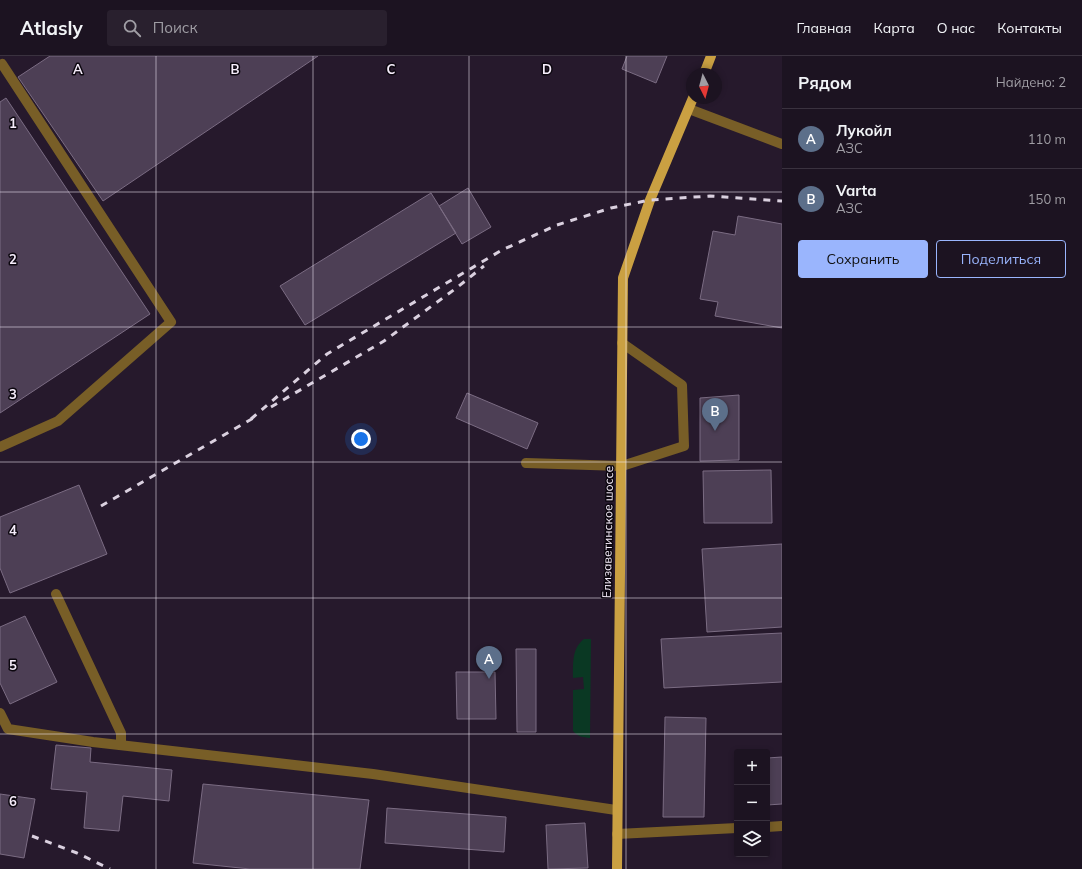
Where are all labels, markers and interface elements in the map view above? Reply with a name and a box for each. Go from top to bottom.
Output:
search box [107,10,387,46]
text: Atlasly [20,16,83,40]
icon: search [121,17,143,39]
text: Поиск [153,18,197,37]
text: Главная [797,19,852,37]
text: Карта [874,19,915,37]
text: О нас [937,19,975,37]
text: Контакты [997,19,1062,37]
text: A [73,61,83,77]
text: B [231,61,240,77]
text: C [387,61,396,77]
text: D [542,61,552,77]
north arrow [686,68,722,104]
text: Рядом [798,72,852,93]
text: Найдено: 2 [996,74,1066,90]
text: 1 [9,115,17,131]
text: Лукойл [836,121,892,140]
text: A [806,131,816,147]
text: 110 m [1028,131,1066,147]
text: АЗС [836,140,863,156]
text: Varta [836,181,877,200]
text: B [807,191,815,207]
text: 150 m [1028,191,1066,207]
text: АЗС [836,200,863,216]
button: Сохранить [798,240,928,278]
button: Поделиться [936,240,1066,278]
text: 2 [9,251,17,267]
text: 3 [9,386,17,402]
pin: B [702,398,728,431]
your location [351,429,371,449]
street label: Елизаветинское шоссе [599,465,616,598]
text: 4 [9,522,17,538]
pin: A [476,646,502,679]
text: 5 [9,657,17,673]
map controls [734,749,770,857]
button: + [734,749,770,785]
button: − [734,785,770,821]
text: 6 [9,793,17,809]
button: layers [734,821,770,857]

